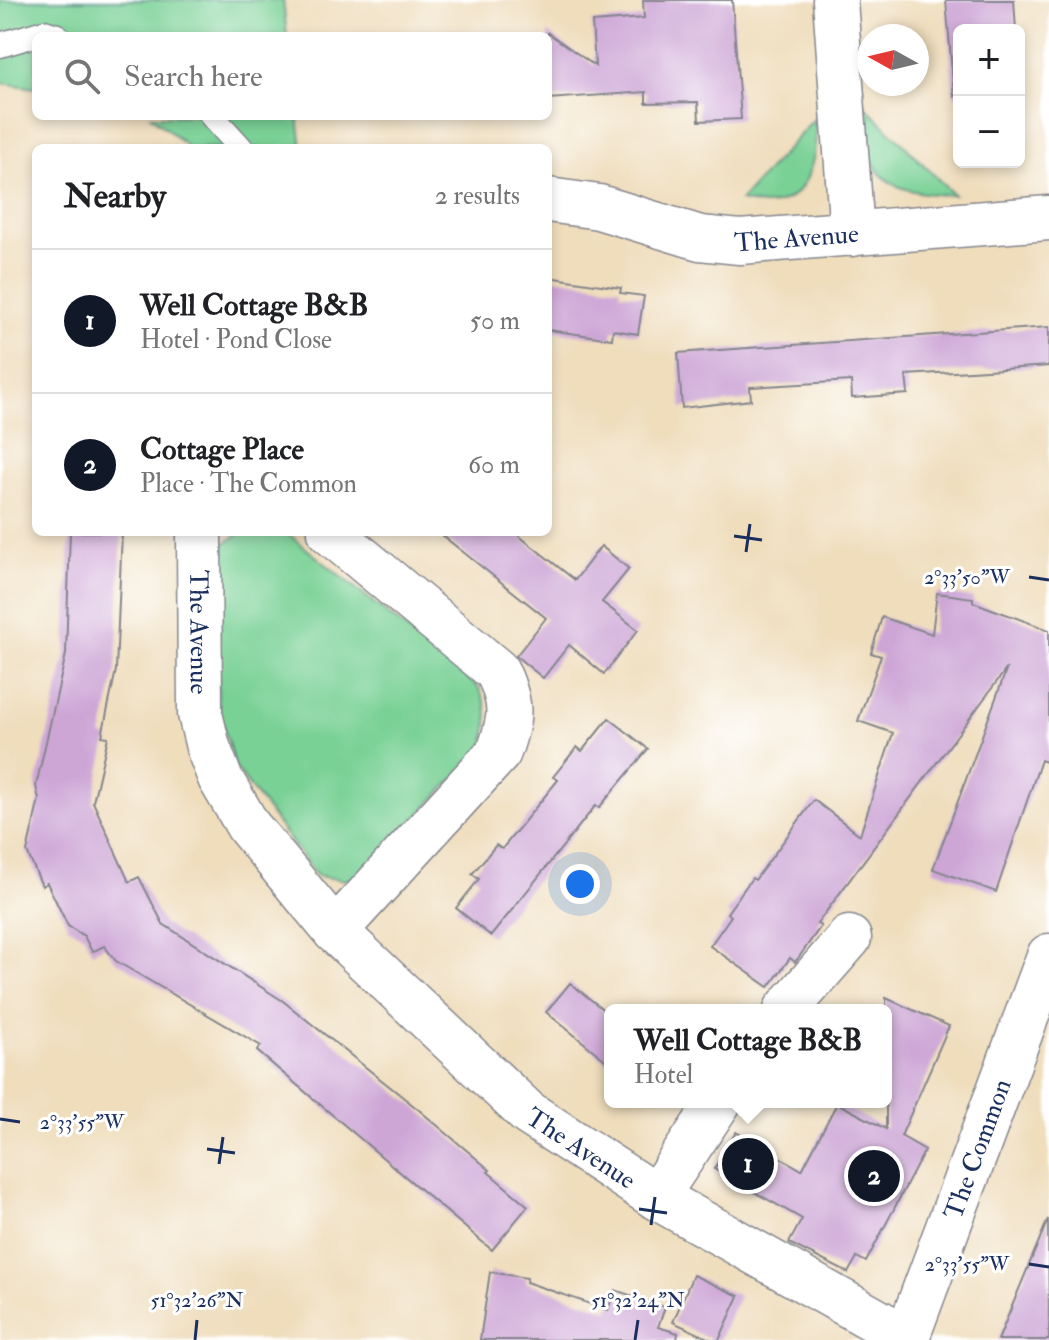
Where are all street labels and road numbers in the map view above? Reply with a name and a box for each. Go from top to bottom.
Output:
street label: The Avenue [733,218,860,259]
street label: The Avenue [182,570,215,695]
street label: The Common [937,1075,1019,1224]
street label: The Avenue [520,1101,642,1196]

